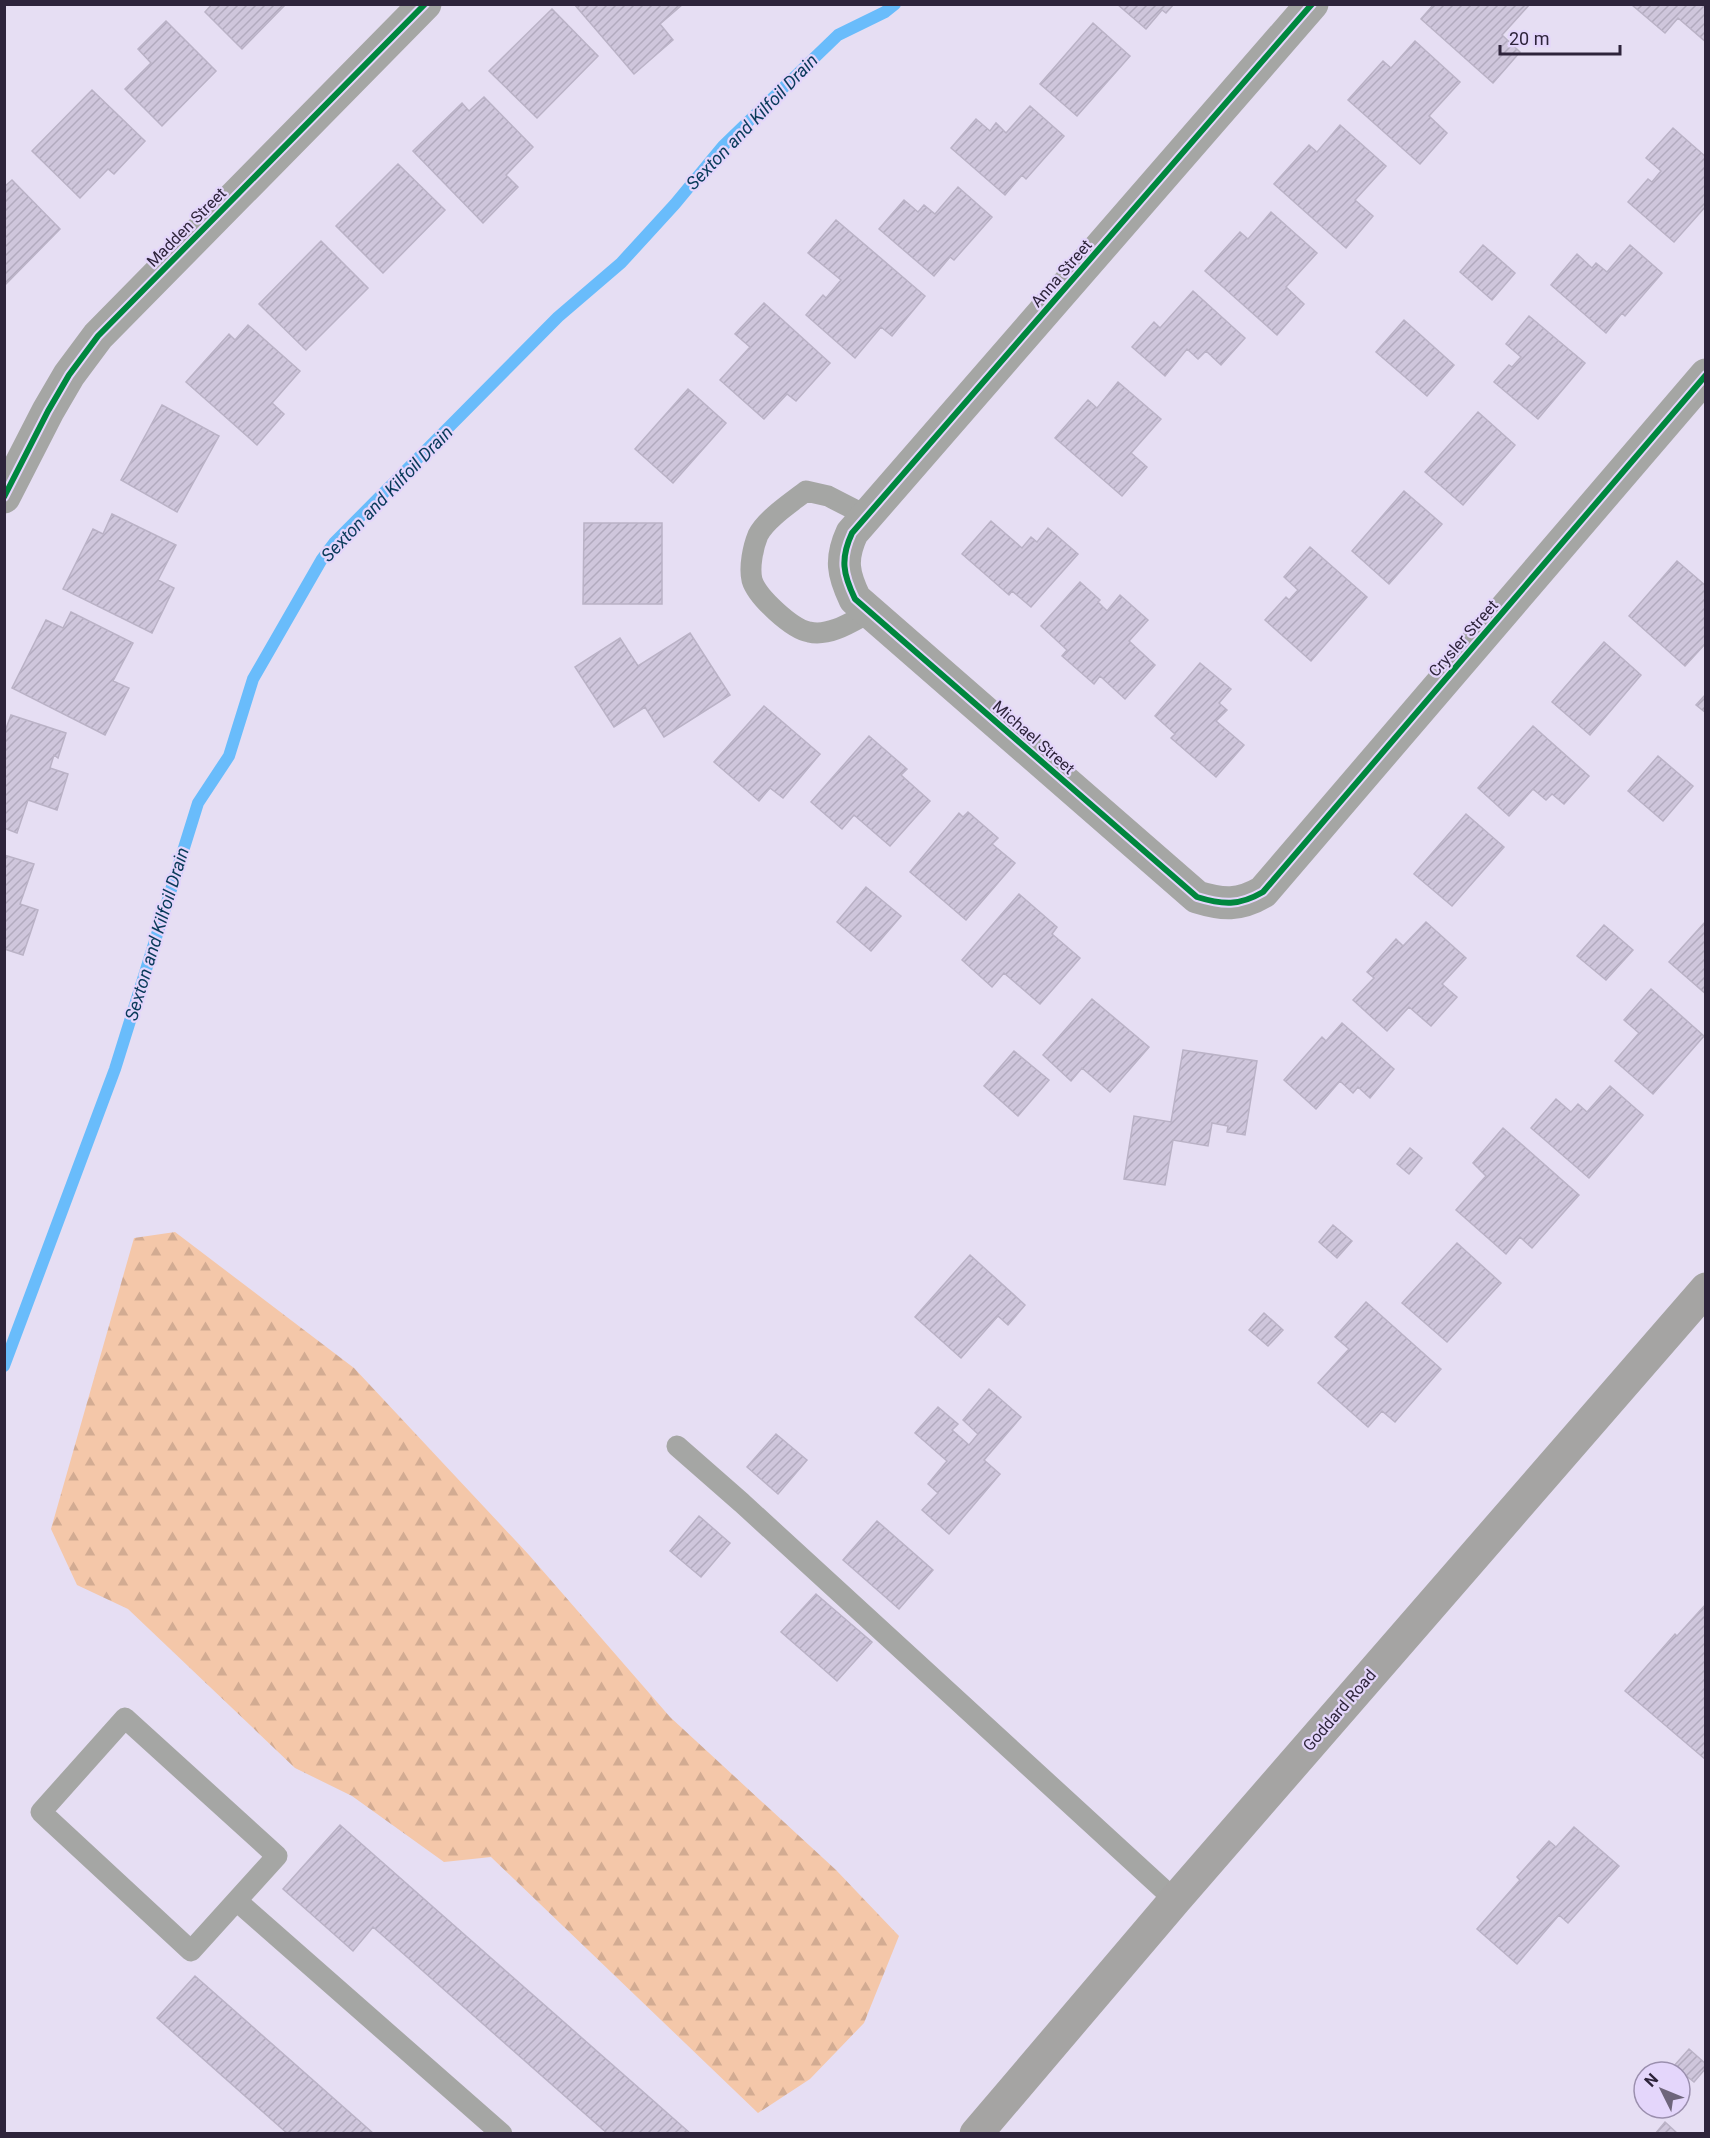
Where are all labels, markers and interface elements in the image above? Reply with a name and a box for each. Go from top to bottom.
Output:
scale bar [1500,18,1620,56]
text: 20 m [1509,28,1549,49]
water label: Sexton and Kilfoil Drain [682,50,822,194]
street label: Madden Street [143,184,230,271]
street label: Anna Street [1027,236,1096,311]
water label: Sexton and Kilfoil Drain [317,422,457,566]
street label: Crysler Street [1425,596,1502,681]
street label: Michael Street [989,697,1079,778]
water label: Sexton and Kilfoil Drain [120,845,193,1023]
street label: Goddard Road [1299,1666,1380,1755]
north arrow [1632,2060,1692,2120]
text: N [1641,2070,1662,2091]

